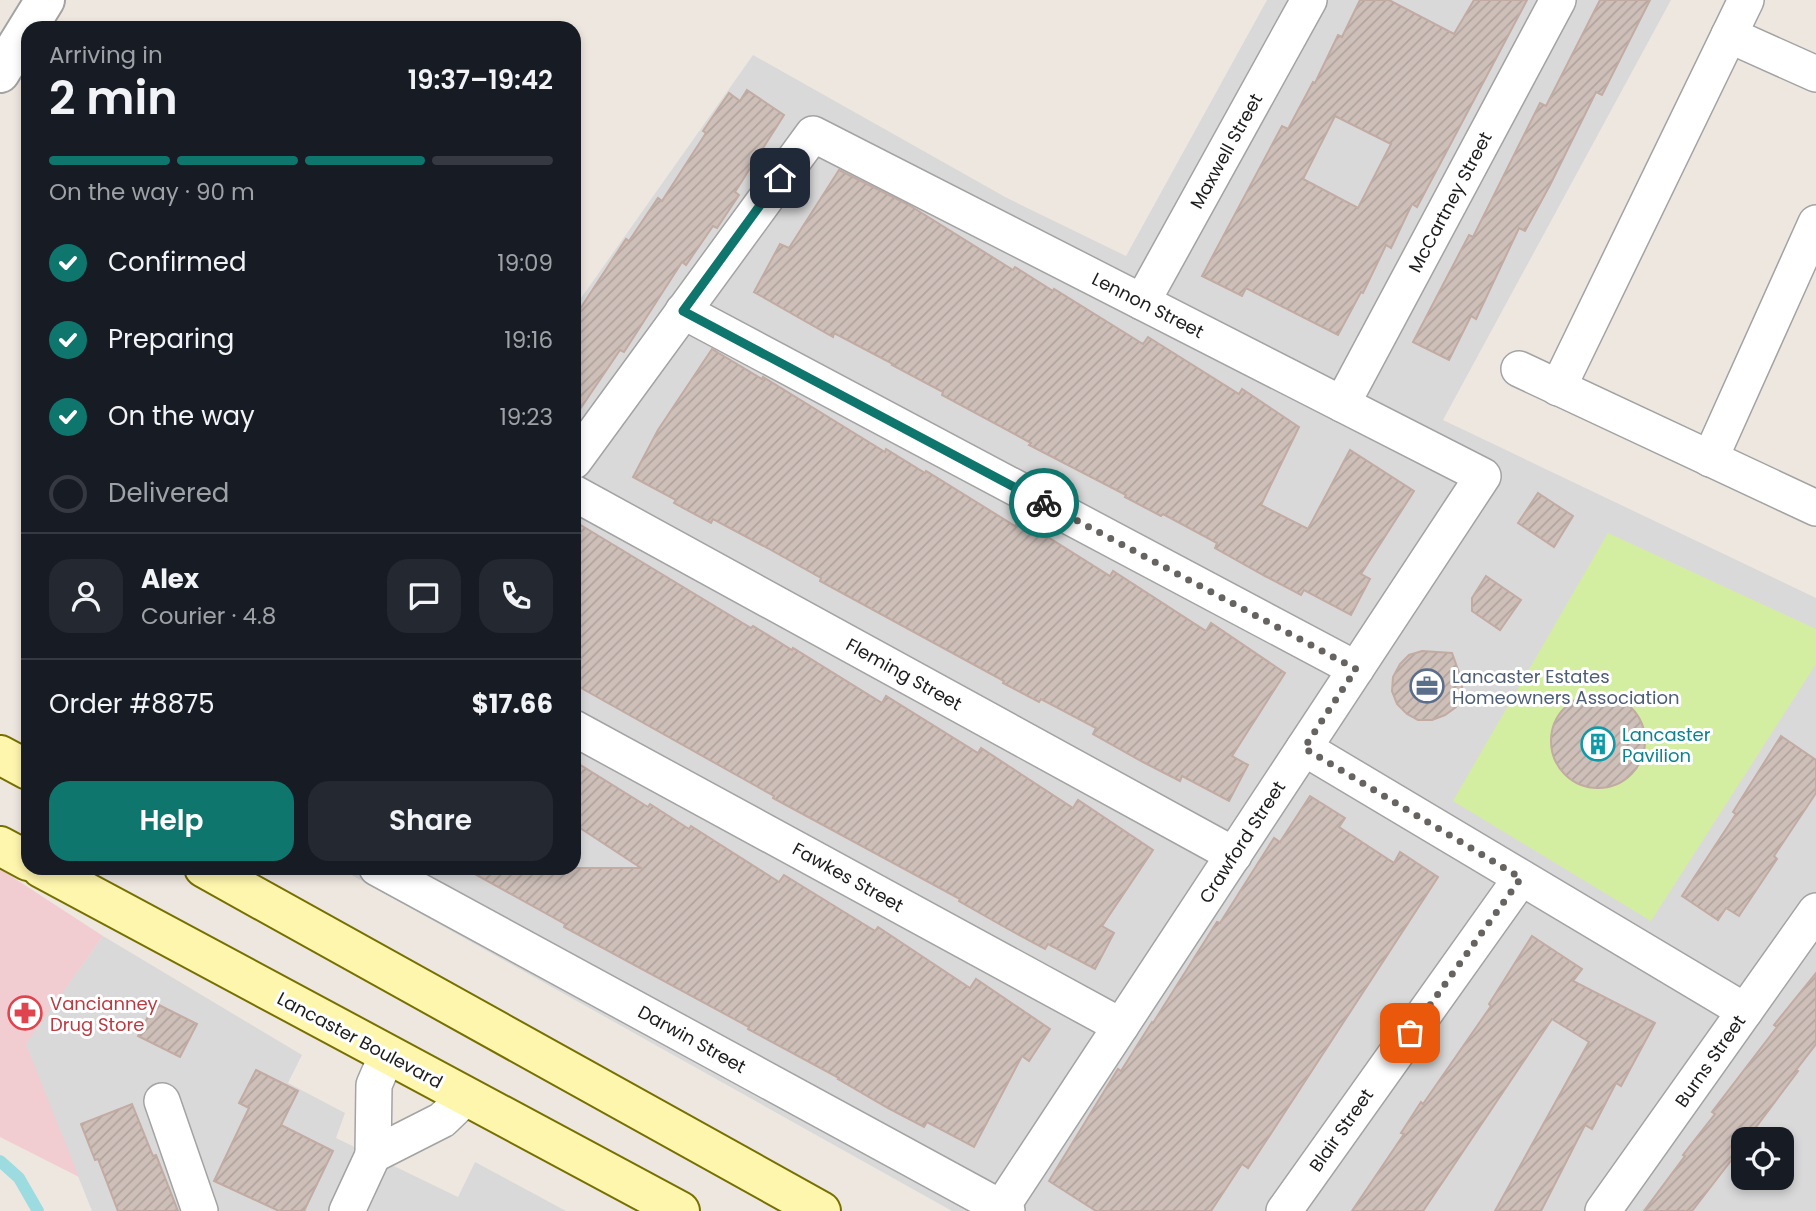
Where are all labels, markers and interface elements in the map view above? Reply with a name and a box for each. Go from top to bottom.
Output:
text: Arriving in [49,39,163,71]
text: 19:37–19:42 [408,62,553,98]
text: 2 min [49,66,178,130]
street label: Maxwell Street [1184,89,1268,213]
street label: McCartney Street [1402,127,1498,277]
pin [750,148,810,208]
icon: home [761,159,799,197]
text: On the way · 90 m [49,176,255,208]
icon: check [49,244,87,282]
text: Confirmed [108,244,246,280]
text: 19:09 [497,247,553,279]
street label: Lennon Street [1088,266,1208,344]
icon: check [49,321,87,359]
text: Preparing [108,321,234,357]
text: 19:16 [504,324,553,356]
icon: check [49,398,87,436]
text: On the way [108,398,255,434]
text: 19:23 [499,401,553,433]
courier [1009,468,1079,538]
text: Delivered [108,475,229,511]
icon: bike [1025,484,1063,522]
button: person [49,559,123,633]
button: chat [387,559,461,633]
button: phone [479,559,553,633]
text: Alex [141,561,199,597]
text: Courier · 4.8 [141,600,276,632]
street label: Fleming Street [842,632,966,716]
place label: Lancaster Estates Homeowners Association [1452,664,1680,710]
office icon: Lancaster Estates Homeowners Association [1408,667,1446,705]
text: Order #8875 [49,686,215,722]
text: $17.66 [472,686,553,722]
place label: Lancaster Pavilion [1622,722,1711,768]
building icon: Lancaster Pavilion [1579,725,1617,763]
street label: Crawford Street [1193,776,1291,908]
button: Help [49,781,294,861]
button: Share [308,781,553,861]
street label: Fawkes Street [788,836,908,918]
street label: Lancaster Boulevard [273,986,447,1094]
place label: Vancianney Drug Store [50,991,158,1037]
pharmacy icon: Vancianney Drug Store [6,994,44,1032]
street label: Darwin Street [634,999,750,1079]
pin [1380,1003,1440,1063]
street label: Burns Street [1669,1010,1751,1112]
icon: bag [1391,1014,1429,1052]
street label: Blair Street [1303,1083,1379,1177]
map controls [1731,1127,1794,1190]
button: locate [1731,1127,1794,1190]

